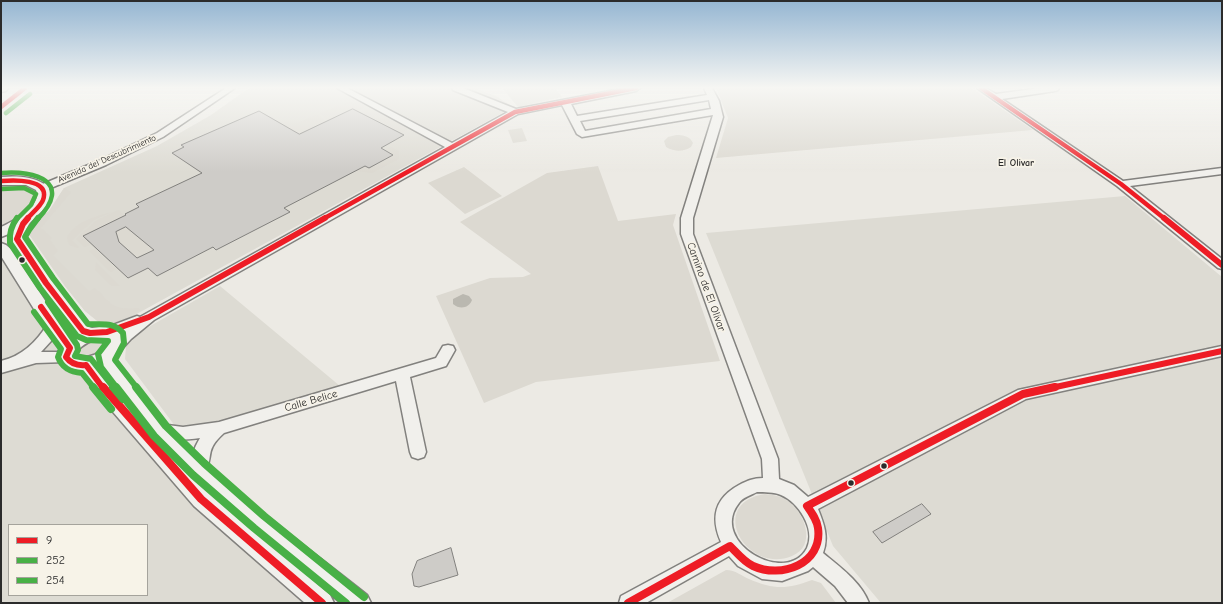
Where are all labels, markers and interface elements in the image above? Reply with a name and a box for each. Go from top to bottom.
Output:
street label: Avenida del Descubrimiento [56,132,158,186]
district label: El Olivar [998,157,1034,169]
street label: Camino de El Olivar [684,241,728,333]
unlabelled marker [17,255,27,265]
street label: Calle Belice [283,387,339,415]
unlabelled marker [879,461,889,471]
unlabelled marker [846,478,856,488]
legend [8,524,148,596]
text: 9 [46,533,52,547]
text: 252 [46,553,65,567]
text: 254 [46,573,65,587]

